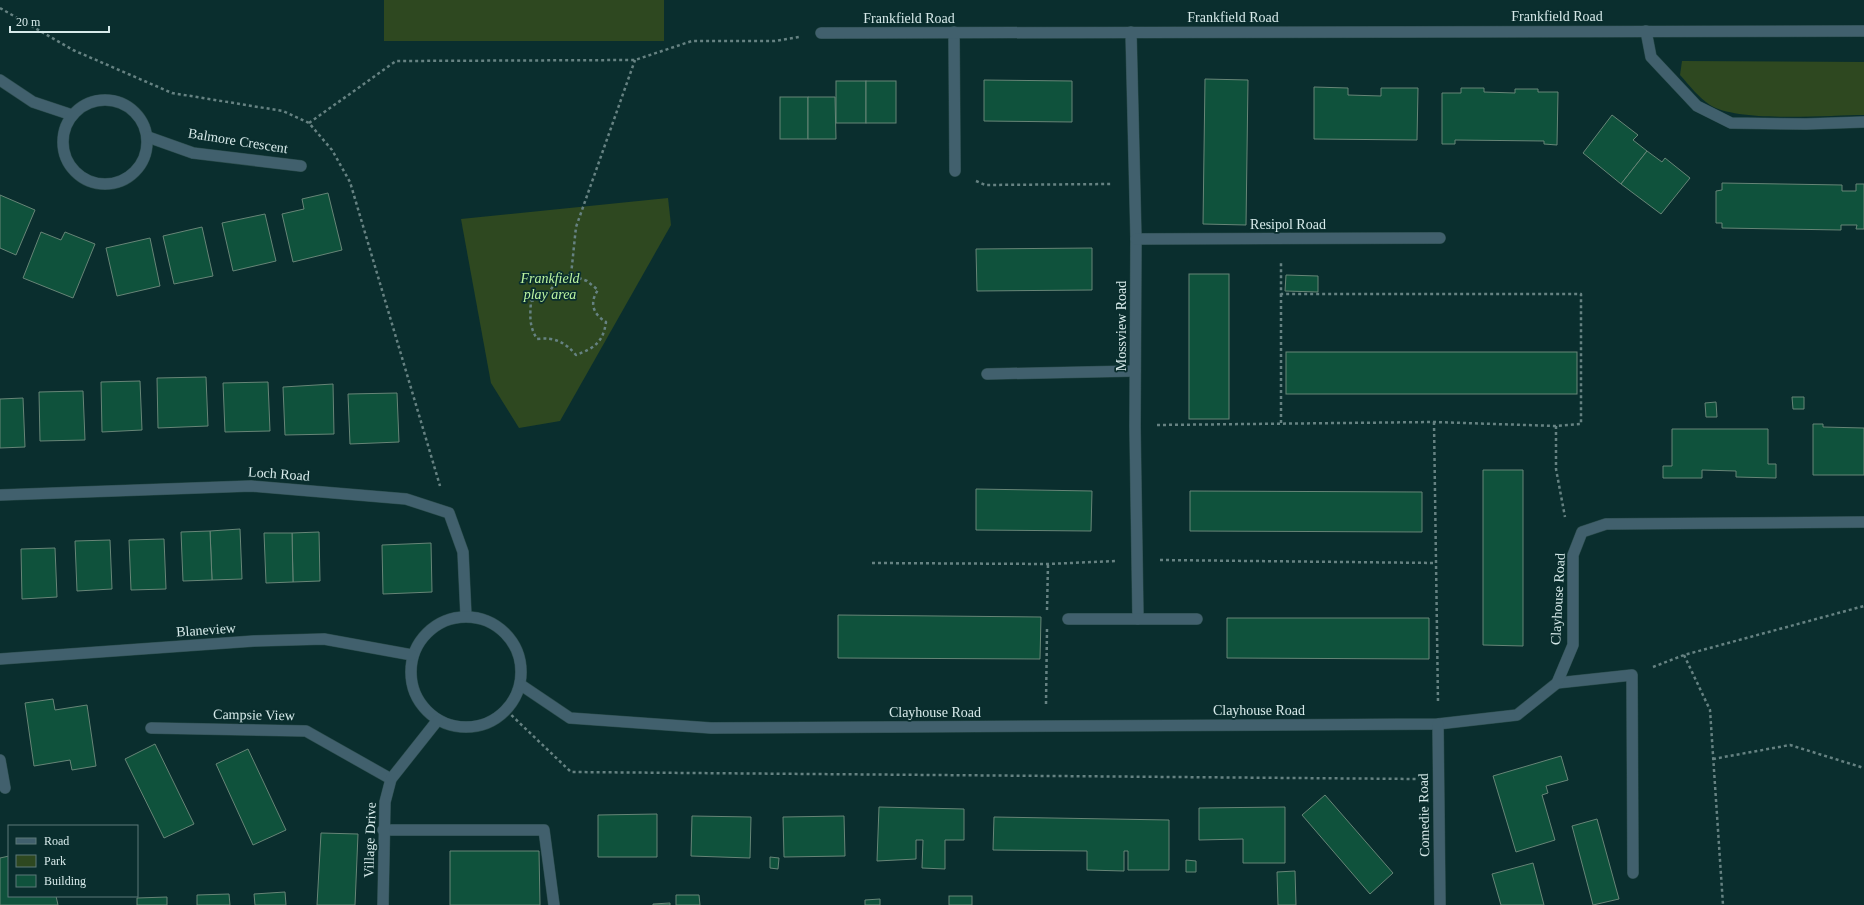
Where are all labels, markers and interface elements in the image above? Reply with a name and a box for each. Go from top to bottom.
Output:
scale bar [10,8,109,34]
street label: Frankfield Road [1511,9,1603,24]
street label: Frankfield Road [1187,10,1279,25]
street label: Frankfield Road [863,11,955,26]
text: 20 m [16,15,41,29]
street label: Balmore Crescent [187,126,289,156]
street label: Resipol Road [1250,217,1326,232]
park label: Frankfield play area [519,271,581,302]
street label: Mossview Road [1114,281,1129,371]
street label: Loch Road [248,464,310,484]
street label: Clayhouse Road [1548,553,1568,645]
street label: Blaneview [176,620,237,640]
street label: Clayhouse Road [1213,703,1305,718]
street label: Clayhouse Road [889,705,981,720]
street label: Campsie View [213,707,296,723]
street label: Comedie Road [1416,773,1432,857]
street label: Village Drive [361,802,379,878]
legend [8,825,138,897]
text: Road [44,834,69,848]
text: Park [44,854,66,868]
text: Building [44,874,86,888]

